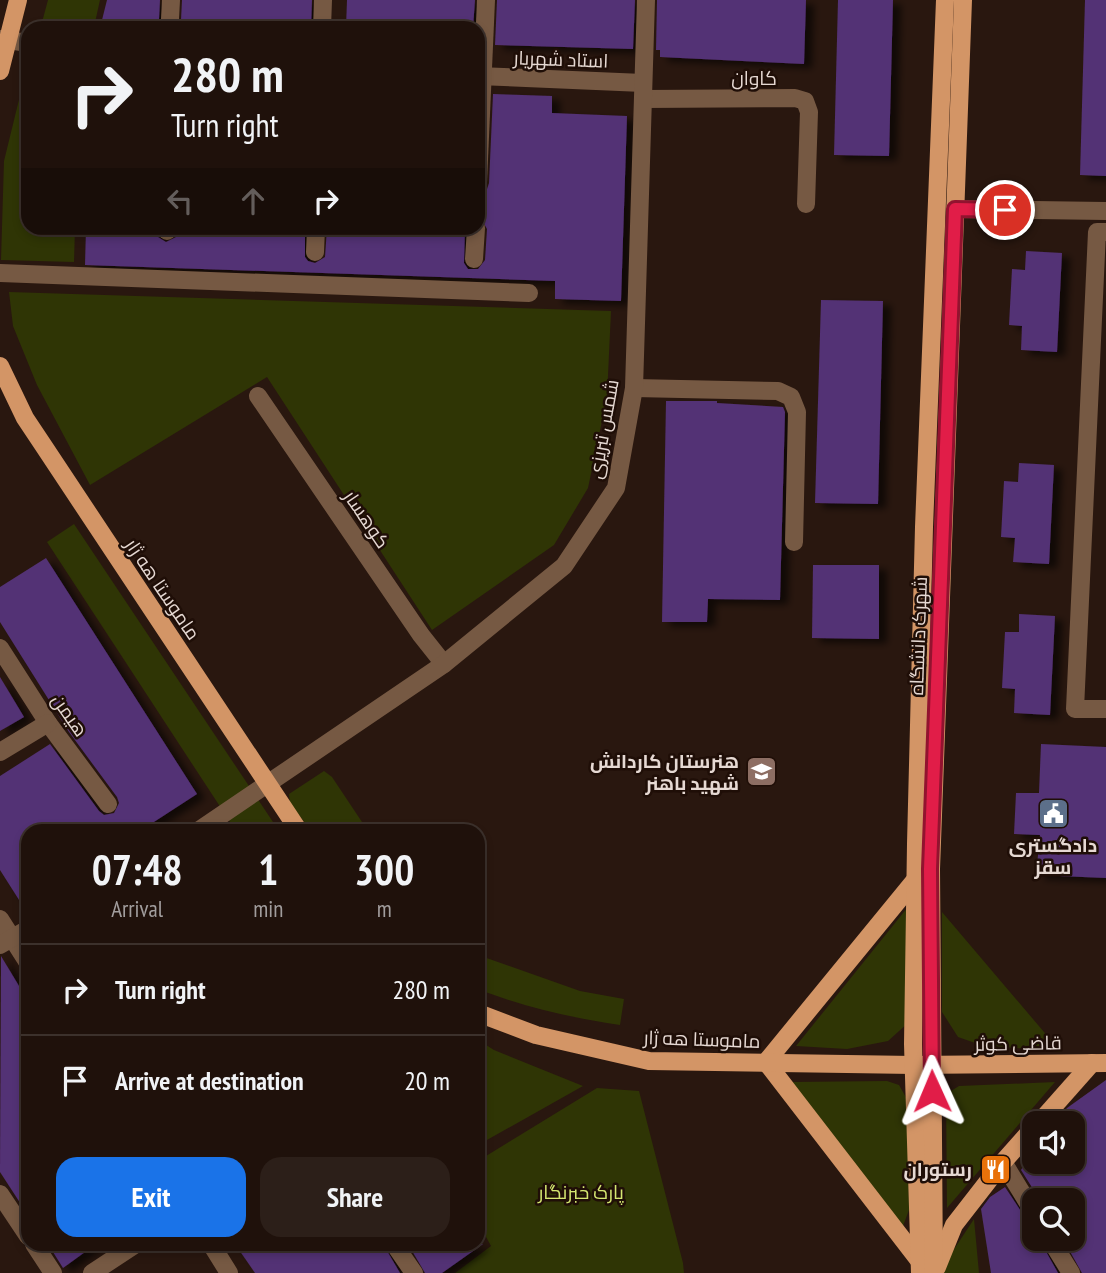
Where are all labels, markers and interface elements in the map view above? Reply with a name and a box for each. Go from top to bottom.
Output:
text: 280 m [171,42,284,106]
street label: استاد شهریار [512,45,609,73]
icon: right [56,49,147,140]
street label: کاوان [731,66,777,90]
text: Turn right [171,104,279,146]
pin [975,180,1035,240]
icon: left [161,182,199,220]
icon: ahead [234,182,272,220]
icon: right [307,182,345,220]
icon: arrive [986,191,1024,229]
street label: شمس تبریزی [582,377,624,481]
street label: کوهسار [338,485,395,553]
street label: ماموستا هه ژار [120,533,206,644]
street label: شهرک دانشگاه [904,576,932,696]
street label: هیمن [47,689,93,741]
place label: هنرستان کاردانش شهید باهنر [590,749,739,795]
school or university icon: هنرستان کاردانش شهید باهنر [745,755,779,789]
public building icon: دادگستری سقز [1036,797,1070,831]
place label: دادگستری سقز [1009,833,1097,879]
text: 07:48 [92,842,183,897]
text: 1 [258,842,278,897]
text: 300 [354,842,414,897]
text: Arrival [111,894,163,923]
text: min [253,894,283,923]
text: m [377,894,392,923]
icon: right [56,971,94,1009]
text: Turn right [115,973,206,1006]
text: 280 m [392,973,450,1006]
street label: ماموستا هه ژار [642,1025,761,1053]
street label: قاضی کوثر [973,1030,1062,1056]
position arrow [895,1054,969,1128]
icon: arrive [56,1062,94,1100]
text: Arrive at destination [115,1064,304,1097]
text: 20 m [404,1064,450,1097]
map controls [1022,1111,1085,1251]
button: sound [1022,1111,1085,1174]
restaurant icon: رستوران [978,1152,1012,1186]
button: Exit [56,1157,246,1237]
button: Share [260,1157,450,1237]
place label: رستوران [904,1157,972,1181]
park label: پارک خبرنگار [537,1180,624,1205]
button: search [1022,1188,1085,1251]

